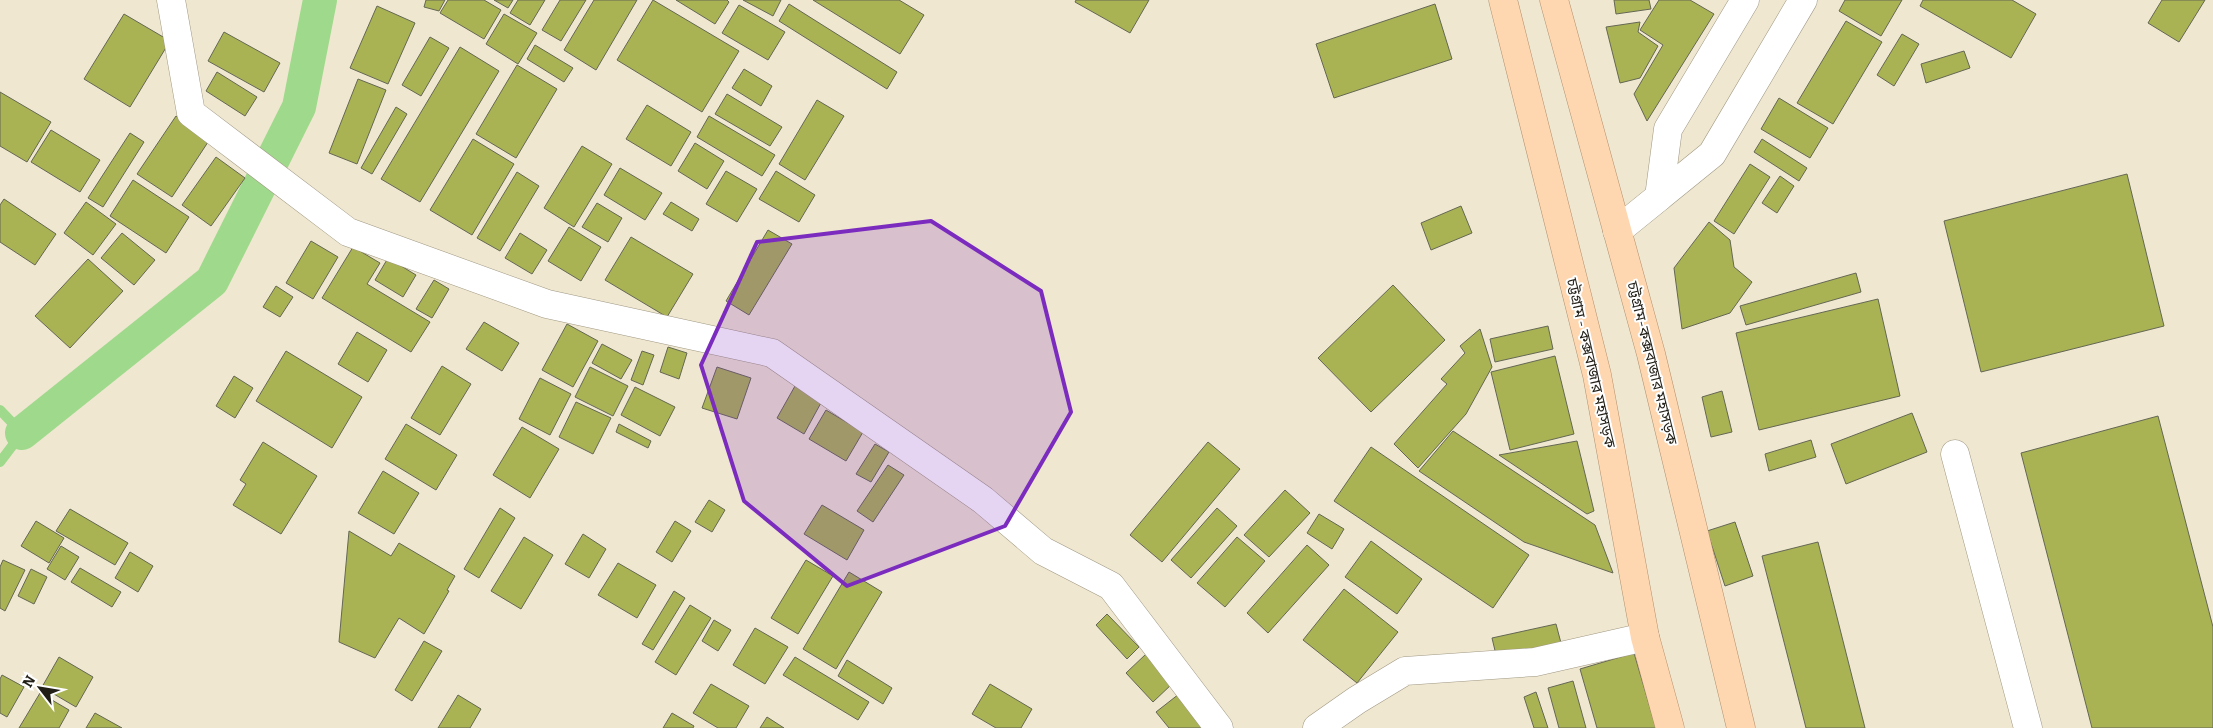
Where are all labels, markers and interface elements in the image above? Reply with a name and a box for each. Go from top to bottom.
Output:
street label: চট্টগ্রাম - কক্সবাজার মহাসড়ক [1562,275,1619,450]
street label: চট্টগ্রাম-কক্সবাজার মহাসড়ক [1623,279,1681,447]
north arrow [15,663,65,713]
text: N [19,672,39,691]

